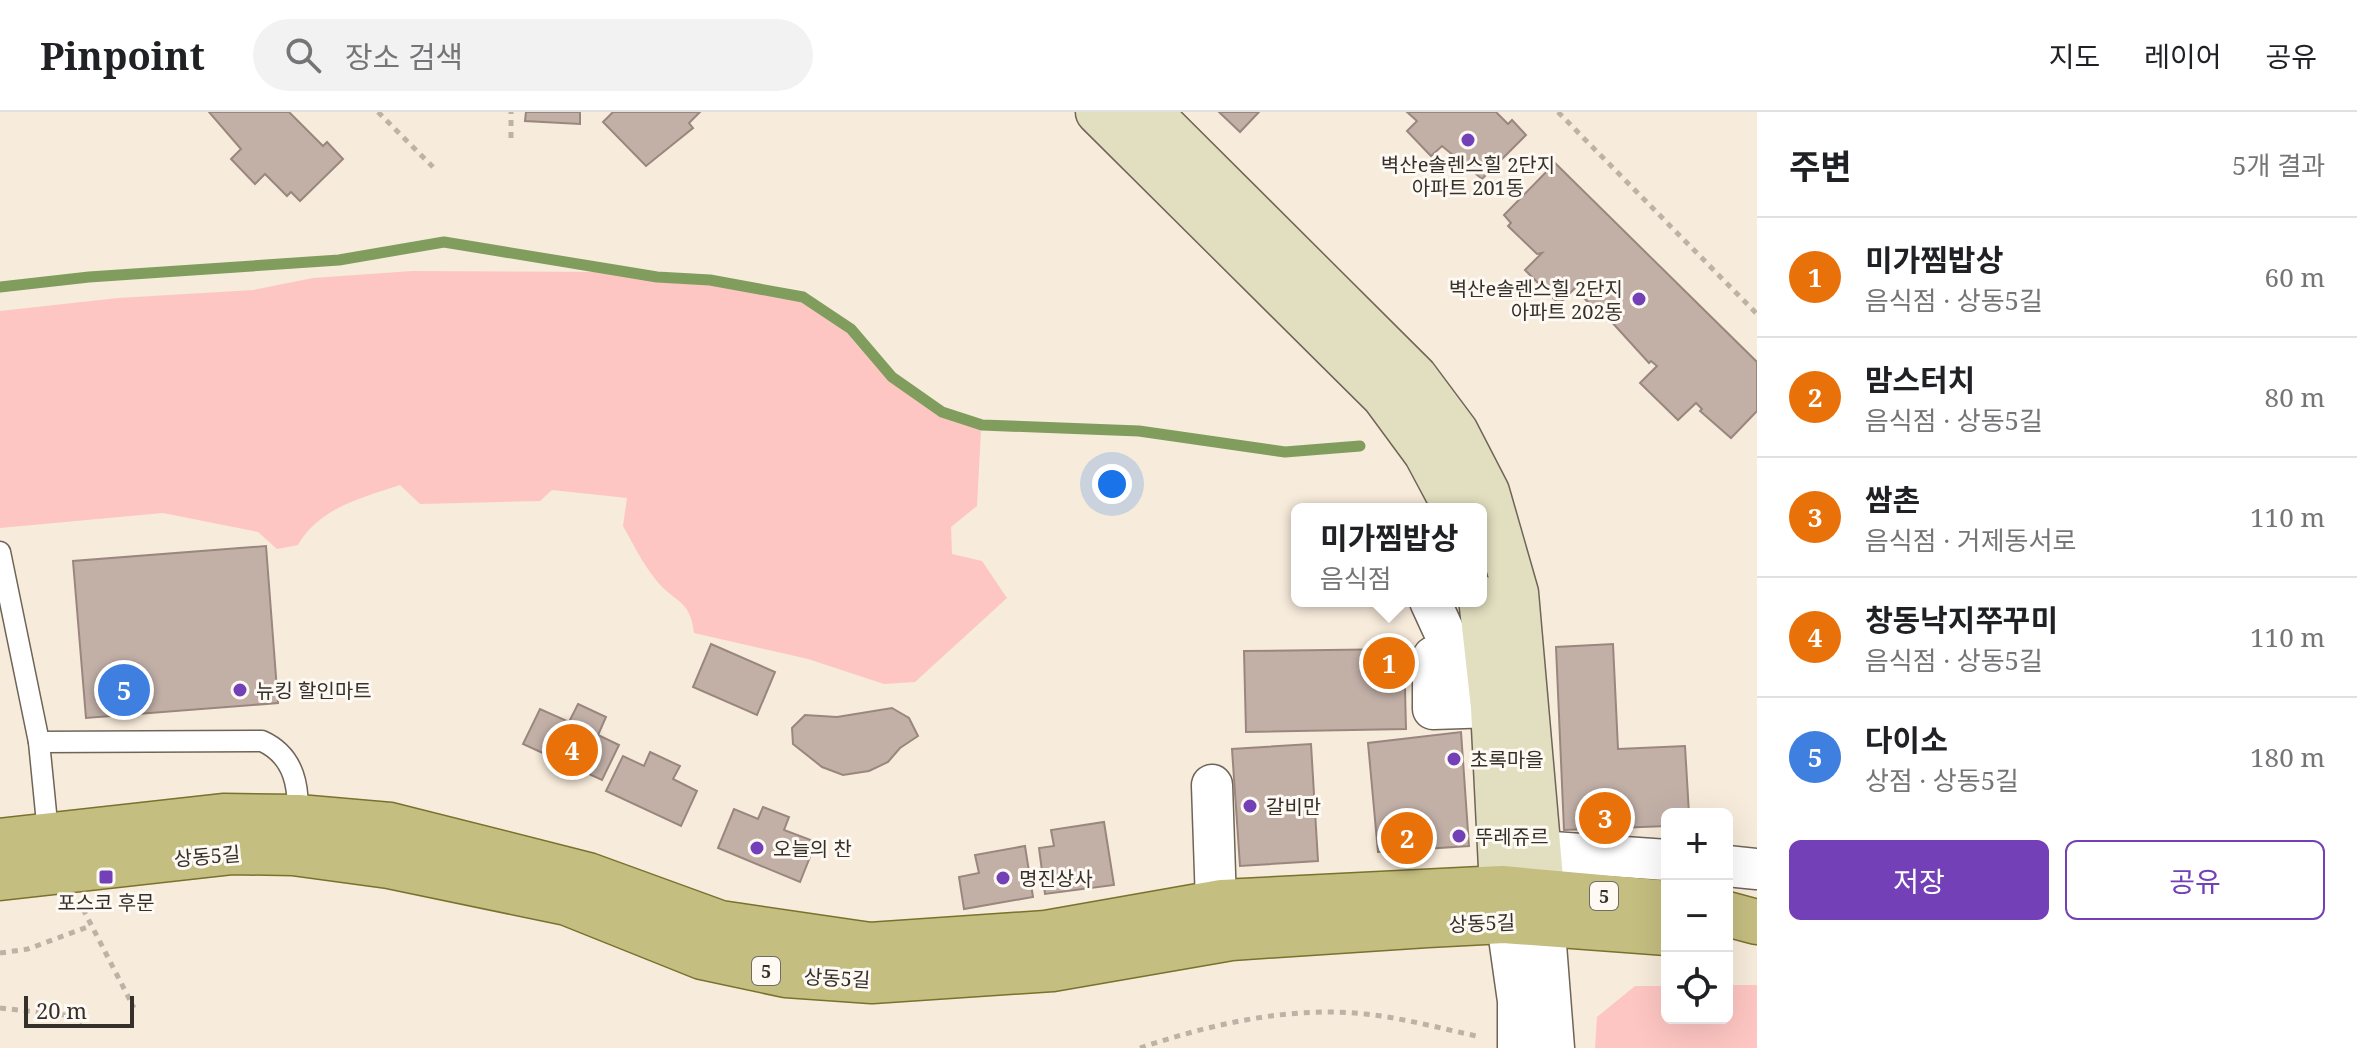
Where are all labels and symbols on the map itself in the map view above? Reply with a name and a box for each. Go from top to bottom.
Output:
marker: 벽산e솔렌스힐 2단지 아파트 201동 [1459,131,1477,149]
place label: 벽산e솔렌스힐 2단지 아파트 201동 [1381,151,1555,201]
place label: 벽산e솔렌스힐 2단지 아파트 202동 [1449,275,1623,325]
marker: 벽산e솔렌스힐 2단지 아파트 202동 [1630,290,1648,308]
your location [1092,464,1132,504]
pin: 1 [1363,633,1415,693]
pin: 5 [98,660,150,720]
place label: 뉴킹 할인마트 [256,677,372,704]
marker: 뉴킹 할인마트 [231,681,249,699]
pin: 4 [546,720,598,780]
place label: 초록마을 [1470,746,1544,773]
marker: 초록마을 [1445,750,1463,768]
pin: 3 [1579,788,1631,848]
place label: 갈비만 [1266,793,1321,820]
marker: 갈비만 [1241,797,1259,815]
pin: 2 [1381,808,1433,868]
place label: 뚜레쥬르 [1475,823,1549,850]
marker: 뚜레쥬르 [1450,827,1468,845]
place label: 오늘의 찬 [773,835,852,862]
marker: 오늘의 찬 [748,839,766,857]
street label: 상동5길 [173,840,241,872]
place label: 명진상사 [1019,865,1093,892]
marker: 포스코 후문 [97,868,115,886]
marker: 명진상사 [994,869,1012,887]
road number: 5 [1590,882,1618,910]
place label: 포스코 후문 [57,889,155,916]
street label: 상동5길 [1448,908,1516,938]
road number: 5 [752,957,780,985]
street label: 상동5길 [803,963,871,993]
scale bar [24,992,134,1028]

